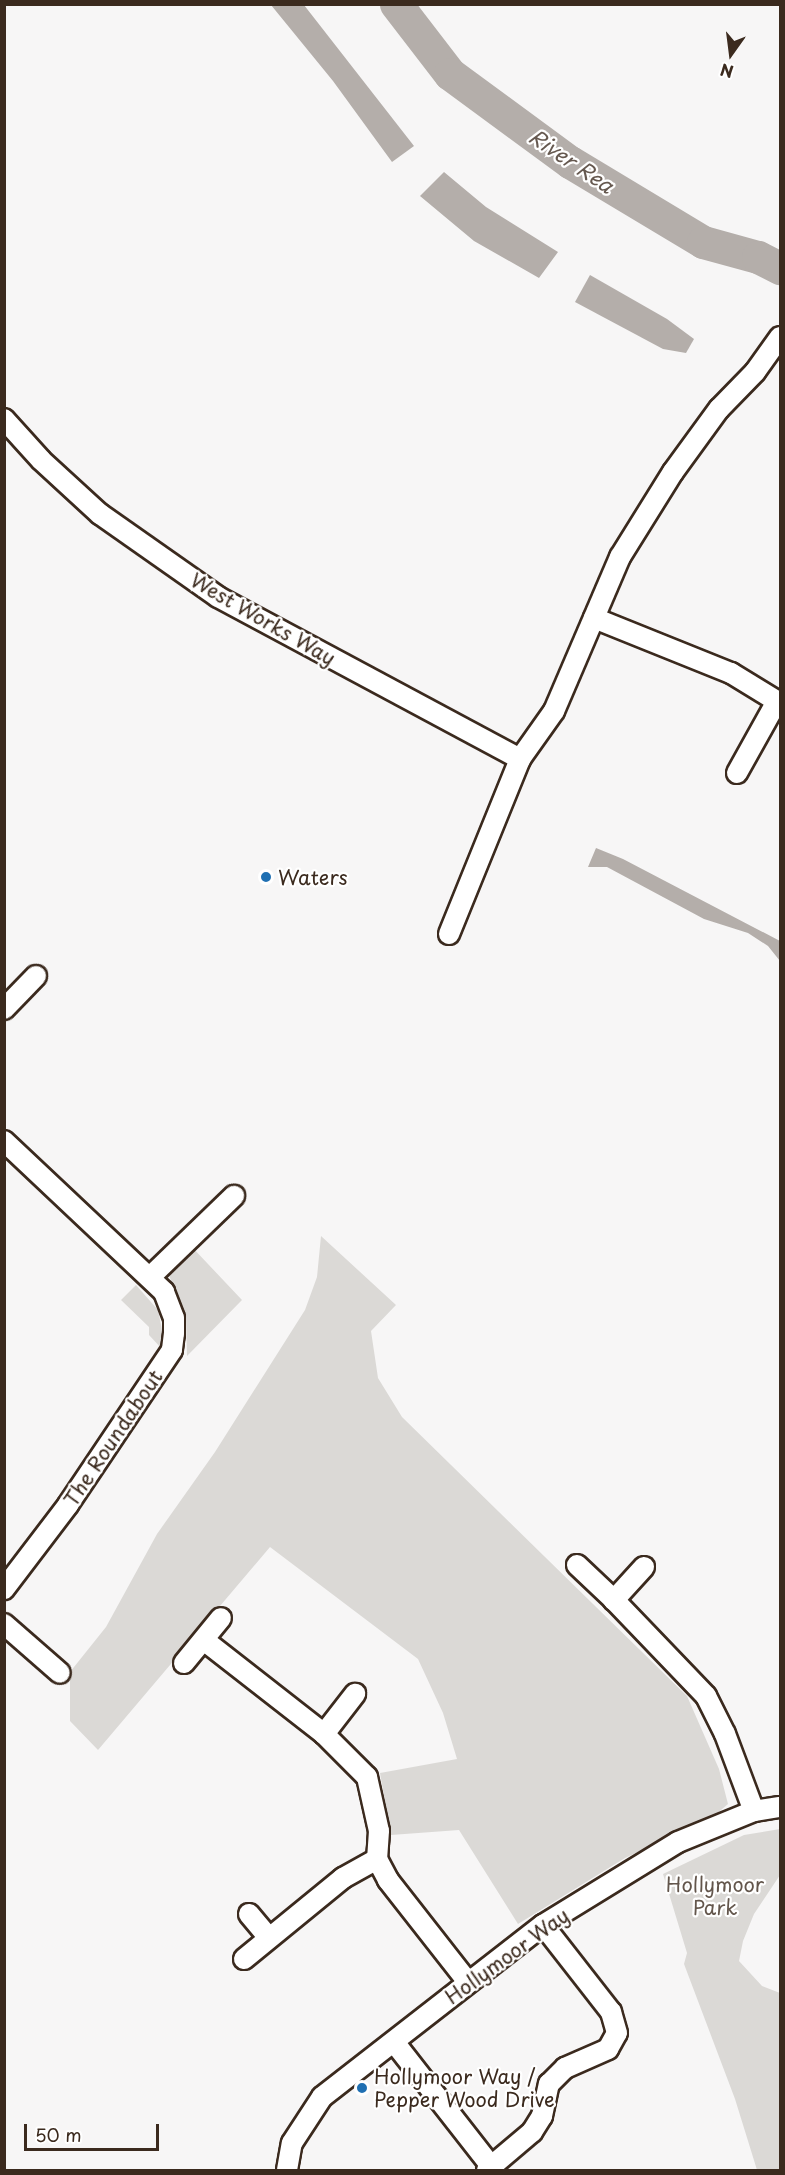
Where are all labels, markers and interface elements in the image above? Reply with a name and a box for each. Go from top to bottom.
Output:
north arrow [701,24,761,84]
text: N [718,58,736,85]
water label: River Rea [525,122,619,198]
street label: West Works Way [186,568,340,670]
place label: Waters [278,865,347,889]
marker: Waters [259,870,273,884]
street label: The Roundabout [59,1365,167,1511]
park label: Hollymoor Park [666,1873,764,1920]
street label: Hollymoor Way [440,1903,574,2009]
place label: Hollymoor Way / Pepper Wood Drive [374,2064,557,2111]
marker: Hollymoor Way / Pepper Wood Drive [355,2081,369,2095]
scale bar [27,2112,162,2150]
text: 50 m [35,2121,82,2148]

